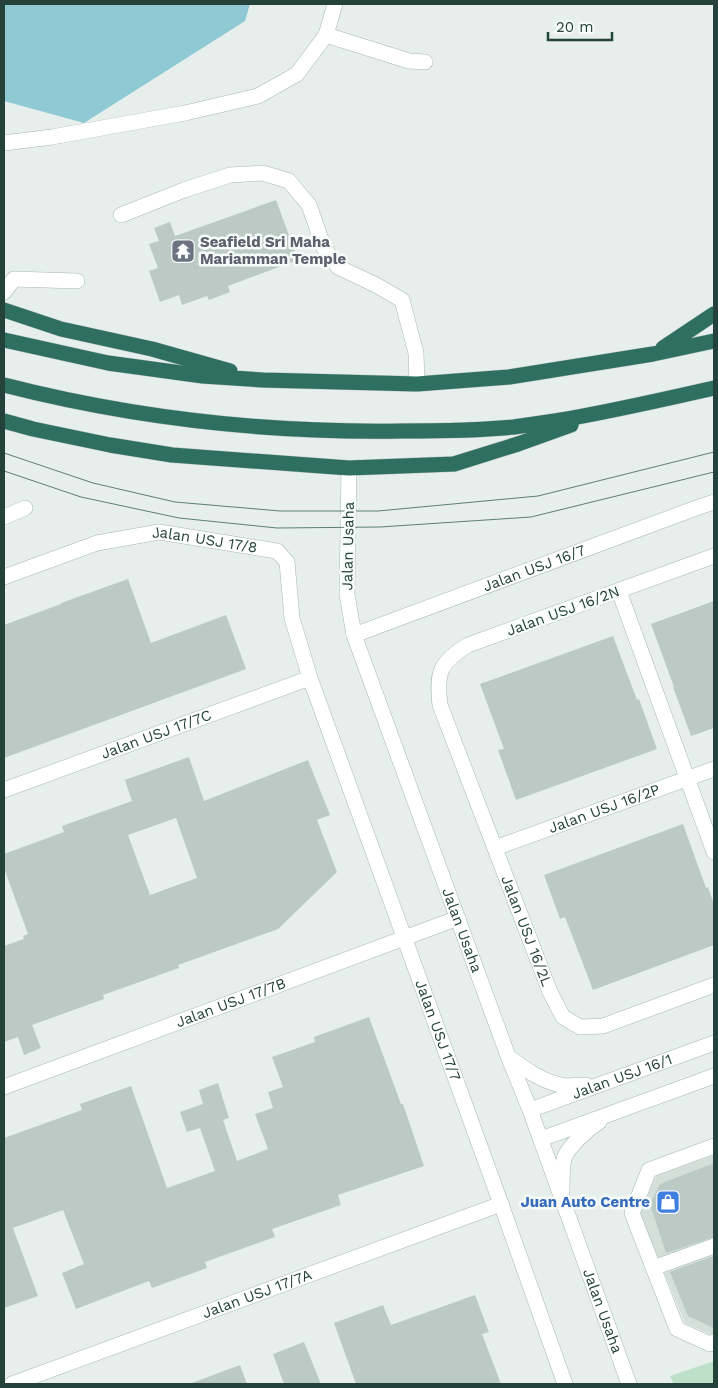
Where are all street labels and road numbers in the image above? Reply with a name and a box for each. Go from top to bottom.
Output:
street label: Jalan Usaha [338,501,358,591]
street label: Jalan USJ 17/8 [150,523,259,557]
street label: Jalan USJ 16/7 [480,541,588,595]
street label: Jalan USJ 16/2N [504,582,622,640]
street label: Jalan USJ 17/7C [98,706,214,763]
street label: Jalan USJ 16/2P [546,780,662,837]
street label: Jalan USJ 16/2L [497,873,556,989]
street label: Jalan Usaha [438,885,486,976]
street label: Jalan USJ 17/7B [173,974,288,1031]
street label: Jalan USJ 17/7 [411,977,464,1083]
street label: Jalan USJ 16/1 [570,1050,675,1103]
street label: Jalan USJ 17/7A [200,1265,314,1322]
street label: Jalan Usaha [579,1266,626,1356]

